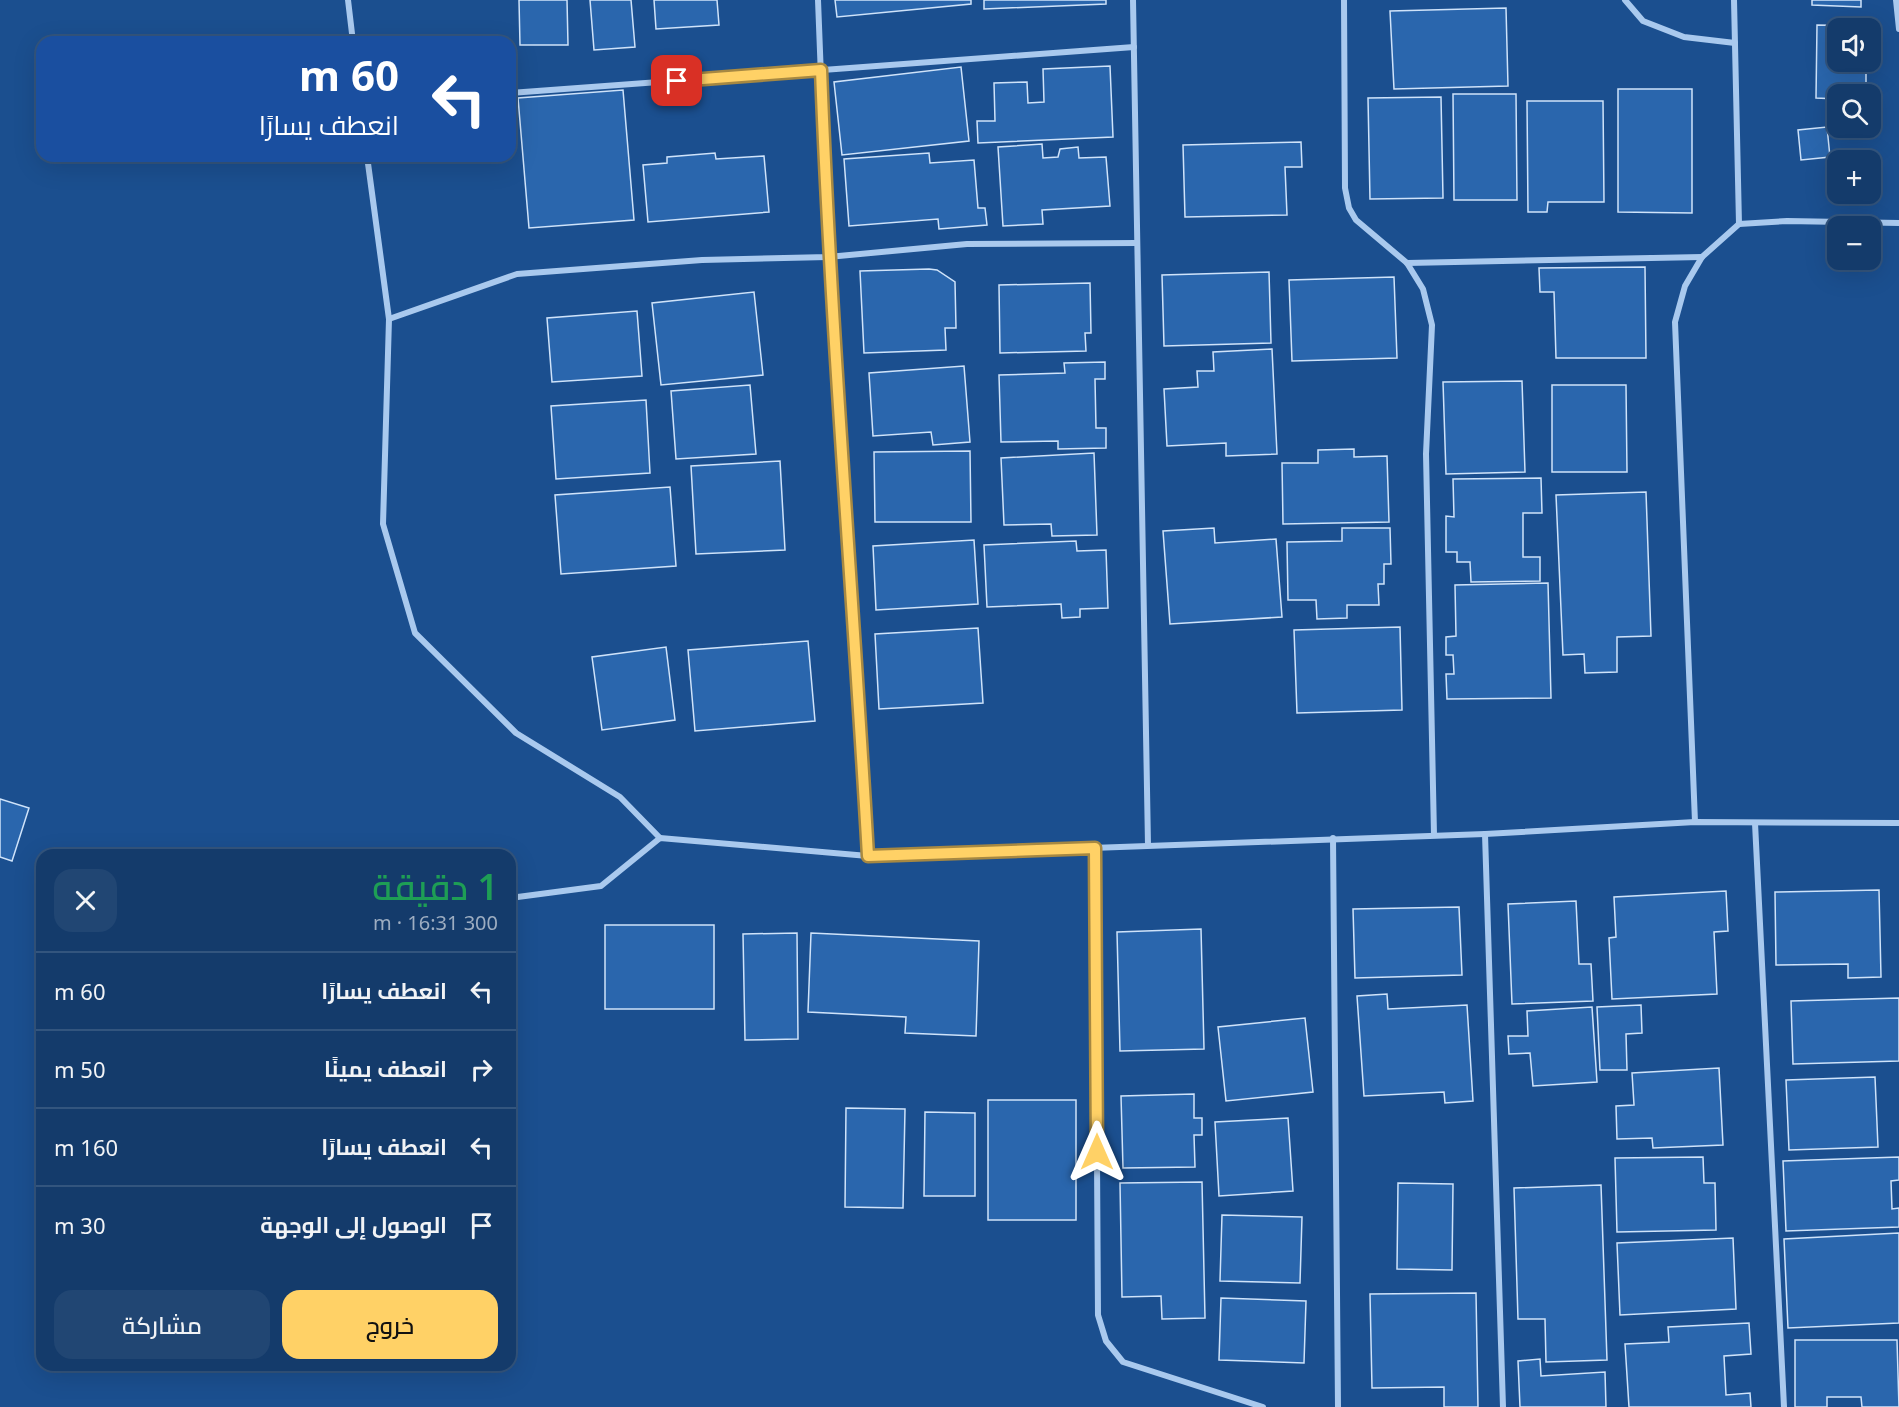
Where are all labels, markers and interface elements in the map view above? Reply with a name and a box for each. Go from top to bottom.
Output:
map controls [1827,18,1881,270]
button: sound [1827,18,1881,72]
text: 60 m [299,46,399,103]
pin [651,55,702,106]
icon: left [420,60,498,138]
icon: arrive [660,64,693,97]
button: search [1827,84,1881,138]
text: انعطف يسارًا [259,106,399,143]
button: + [1827,150,1881,204]
button: − [1827,216,1881,270]
text: 1 دقيقة [372,862,498,911]
button: close [54,869,117,932]
text: 300 m · 16:31 [373,909,498,936]
text: انعطف يسارًا [321,975,447,1005]
icon: left [465,975,498,1008]
text: 60 m [54,976,105,1006]
text: انعطف يمينًا [324,1053,447,1083]
icon: right [465,1053,498,1086]
text: 50 m [54,1054,105,1084]
position arrow [1065,1120,1129,1184]
text: انعطف يسارًا [321,1131,447,1161]
icon: left [465,1131,498,1164]
text: 160 m [54,1132,118,1162]
text: الوصول إلى الوجهة [260,1209,447,1239]
icon: arrive [465,1209,498,1242]
text: 30 m [54,1210,105,1240]
button: مشاركة [54,1290,270,1359]
button: خروج [282,1290,498,1359]

